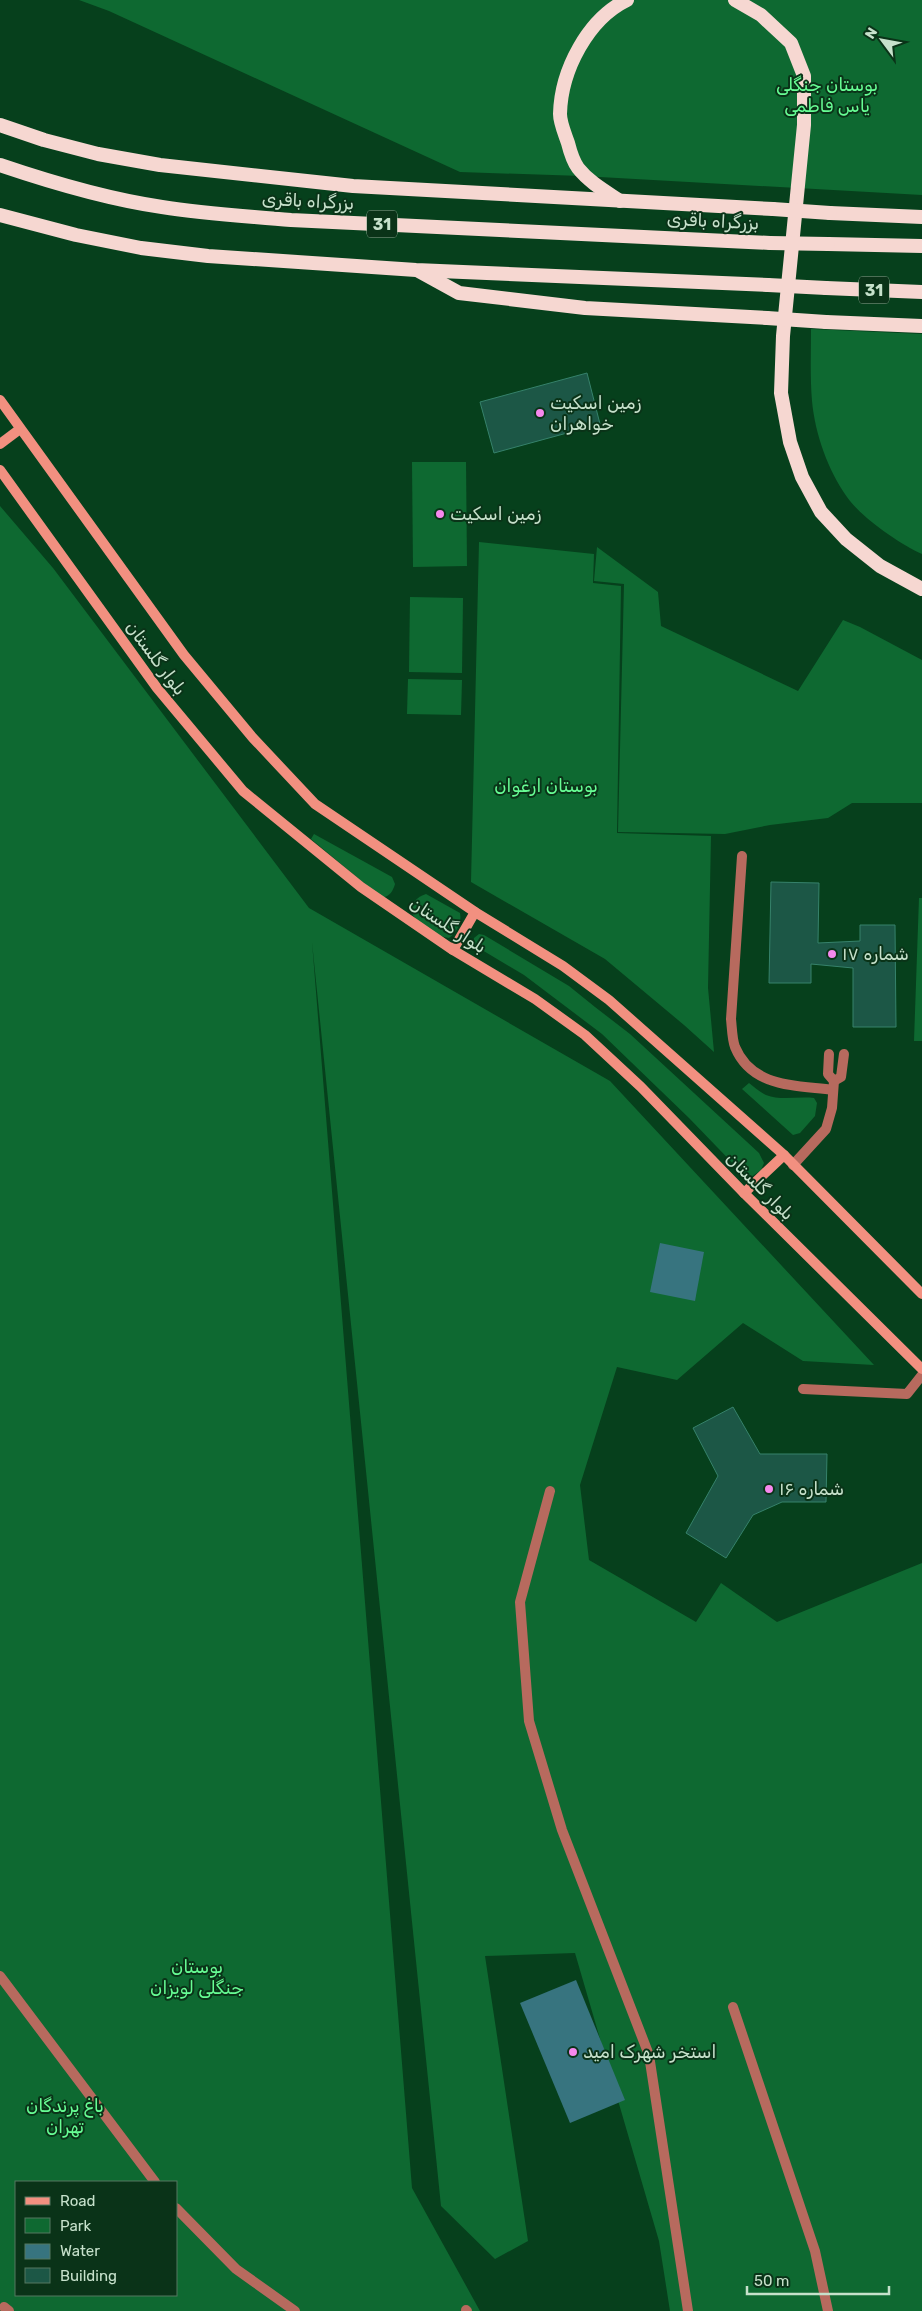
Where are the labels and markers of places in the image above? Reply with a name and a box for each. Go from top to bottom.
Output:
place label: زمین اسکیت خواهران [550,392,642,435]
marker: زمین اسکیت خواهران [534,407,546,419]
place label: زمین اسکیت [450,503,542,525]
marker: زمین اسکیت [434,508,446,520]
place label: شماره ۱۷ [842,943,909,965]
marker: شماره ۱۷ [826,948,838,960]
place label: شماره ۱۶ [779,1478,844,1500]
marker: شماره ۱۶ [763,1483,775,1495]
place label: استخر شهرک امید [583,2041,717,2063]
marker: استخر شهرک امید [567,2046,579,2058]

